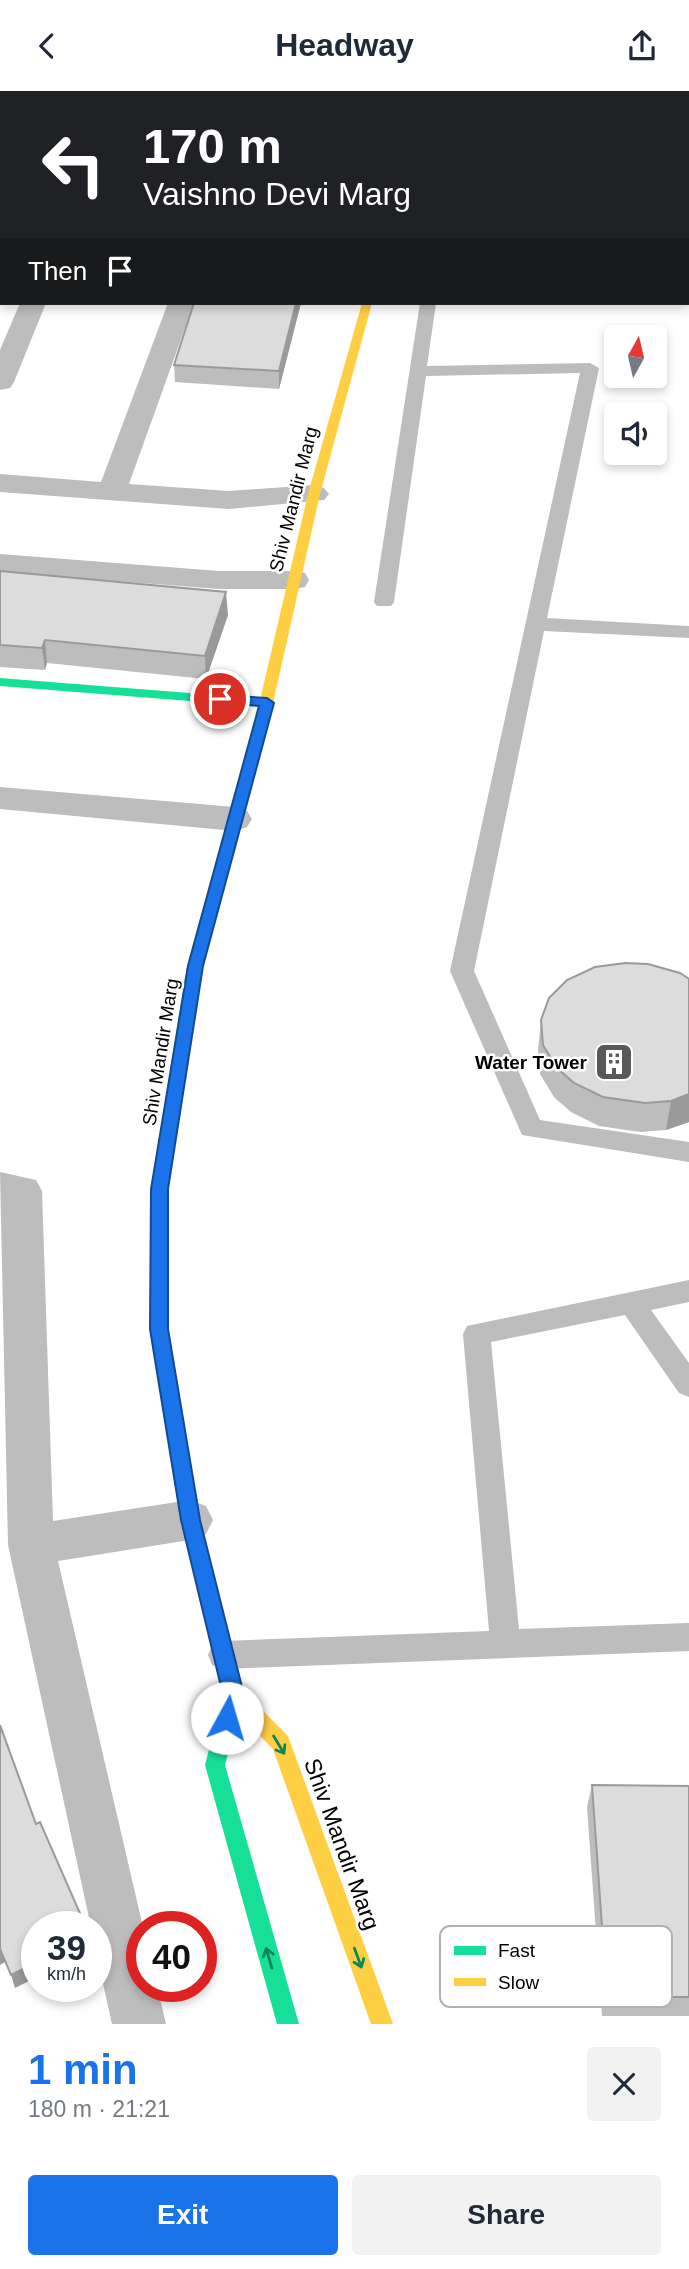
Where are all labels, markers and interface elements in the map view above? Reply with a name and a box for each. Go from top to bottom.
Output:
icon: back [28,27,66,65]
text: Headway [275,27,414,63]
icon: share [623,27,661,65]
icon: left [28,119,119,210]
text: 170 m [143,119,282,173]
text: Vaishno Devi Marg [143,176,411,212]
icon: arrive [101,252,139,290]
text: Then [28,256,87,286]
north arrow [604,325,667,389]
map controls [604,325,667,465]
button: sound [604,402,667,465]
street label: Shiv Mandir Marg [265,424,322,574]
pin [190,669,250,729]
icon: arrive [201,680,239,718]
street label: Shiv Mandir Marg [138,977,183,1127]
building icon: Water Tower [593,1041,635,1083]
place label: Water Tower [475,1052,588,1073]
position arrow [190,1681,264,1755]
one-way arrow [272,1735,286,1755]
street label: Shiv Mandir Marg [299,1755,385,1933]
speed limit sign: 40 [126,1911,217,2002]
legend [440,1926,672,2007]
text: 39 [47,1928,86,1967]
text: Fast [498,1940,536,1961]
one-way arrow [353,1946,365,1968]
one-way arrow [262,1948,275,1970]
text: km/h [47,1964,86,1984]
text: Slow [498,1972,539,1993]
text: 1 min [28,2046,138,2093]
button: close [587,2047,661,2121]
text: 180 m · 21:21 [28,2096,170,2122]
button: Exit [28,2175,338,2255]
button: Share [352,2175,661,2255]

